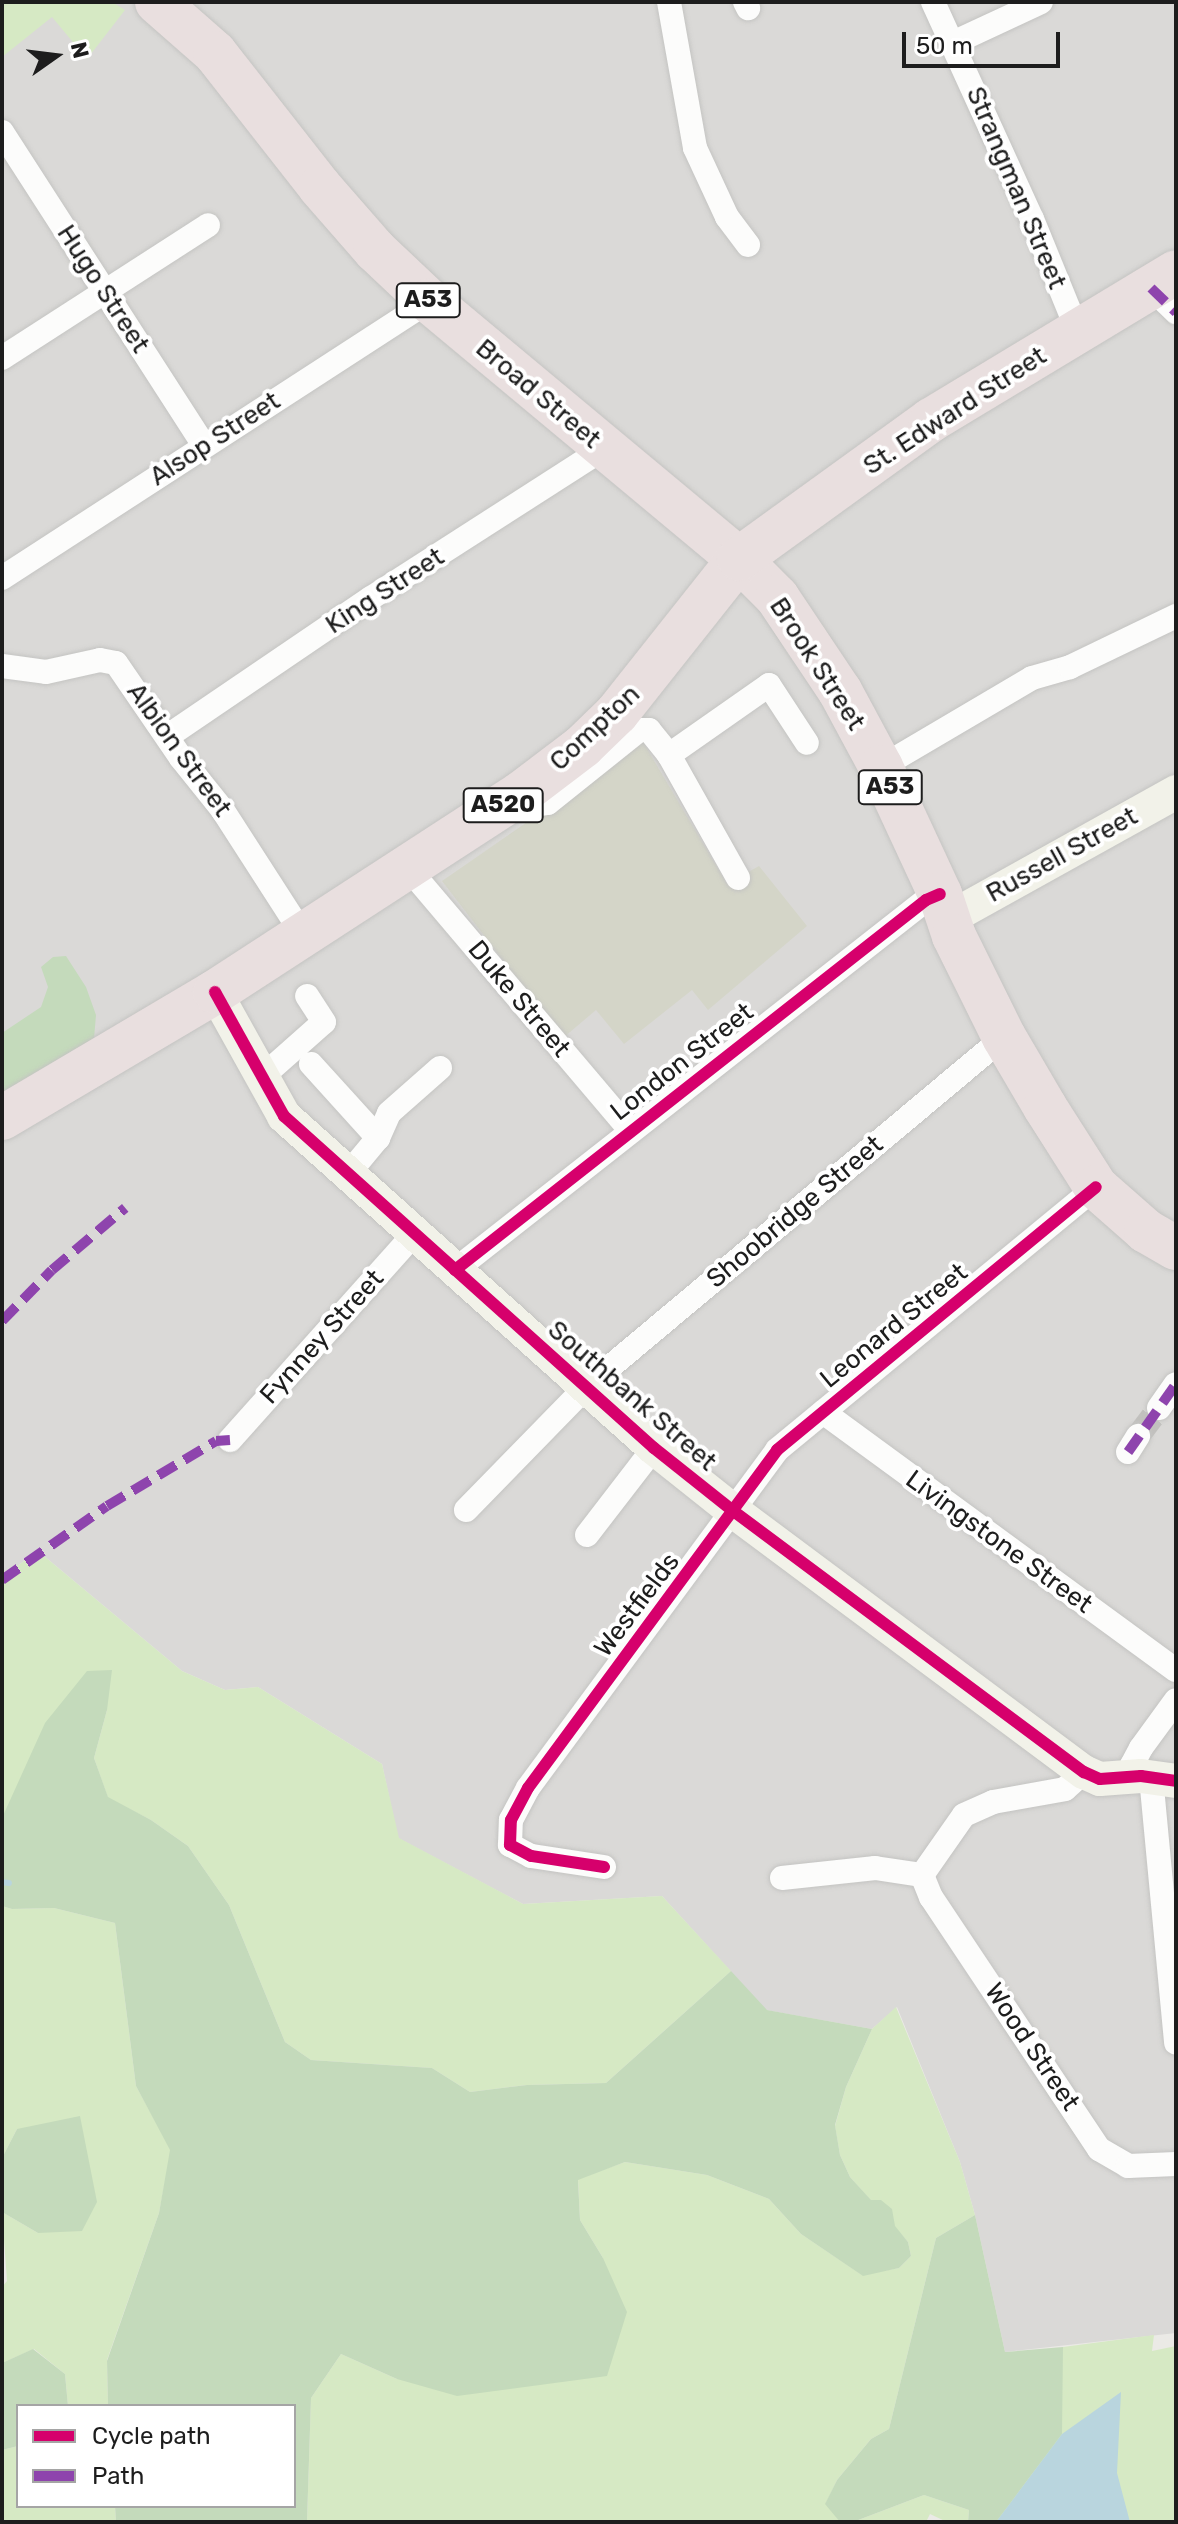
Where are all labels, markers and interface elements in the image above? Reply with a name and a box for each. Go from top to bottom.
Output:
north arrow [16,16,96,96]
scale bar [906,16,1064,66]
text: 50 m [916,32,973,60]
text: N [65,39,95,61]
street label: Strangman Street [959,82,1073,294]
street label: Hugo Street [50,219,156,359]
road number: A53 [394,280,462,320]
street label: Broad Street [469,333,607,455]
street label: St. Edward Street [858,340,1052,482]
street label: Alsop Street [144,385,286,493]
street label: King Street [320,541,450,641]
street label: Brook Street [763,592,871,736]
street label: Albion Street [120,677,238,823]
street label: Compton [544,679,646,777]
road number: A53 [856,767,924,807]
road number: A520 [461,785,545,825]
street label: Russell Street [981,801,1143,909]
street label: Duke Street [461,934,577,1064]
street label: London Street [604,997,760,1127]
street label: Shoobridge Street [700,1129,890,1295]
street label: Leonard Street [814,1257,974,1395]
street label: Fynney Street [253,1263,391,1411]
street label: Southbank Street [541,1314,723,1478]
street label: Livingstone Street [900,1464,1098,1620]
street label: Westfields [588,1547,686,1663]
street label: Wood Street [978,1977,1086,2117]
legend [16,2404,296,2508]
text: Cycle path [92,2422,211,2450]
text: Path [92,2462,144,2490]

